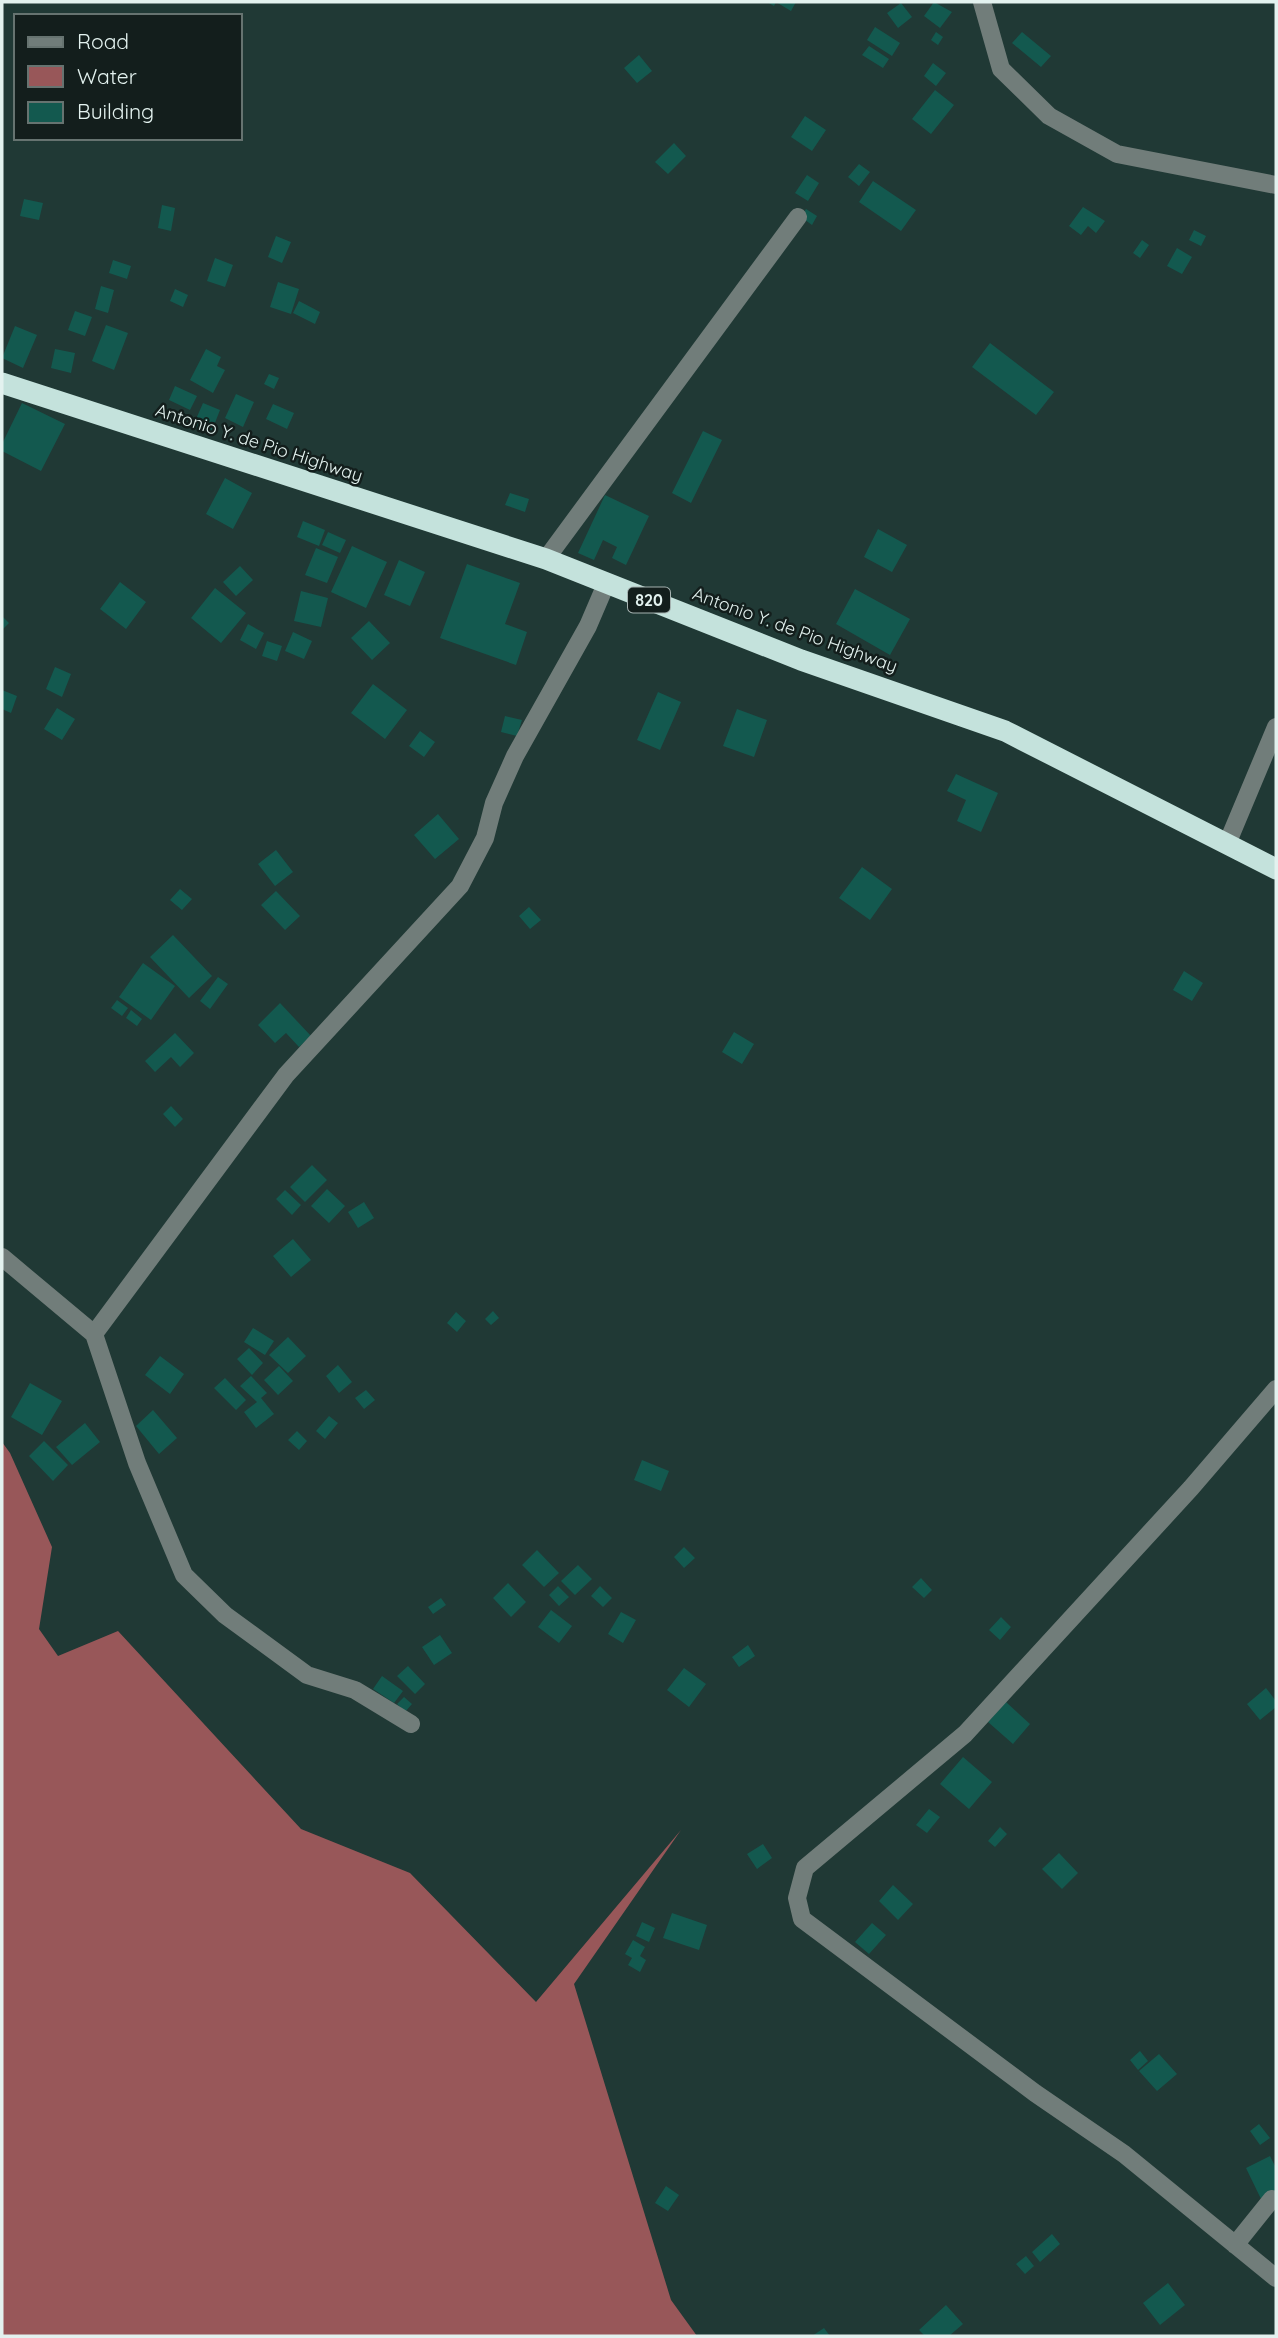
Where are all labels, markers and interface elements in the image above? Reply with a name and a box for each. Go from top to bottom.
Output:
legend [14,14,242,140]
text: Road [77,28,129,54]
text: Water [77,63,137,89]
text: Building [77,98,154,124]
street label: Antonio Y. de Pio Highway [153,398,366,487]
street label: Antonio Y. de Pio Highway [689,582,901,677]
road number: 820 [628,587,670,612]

